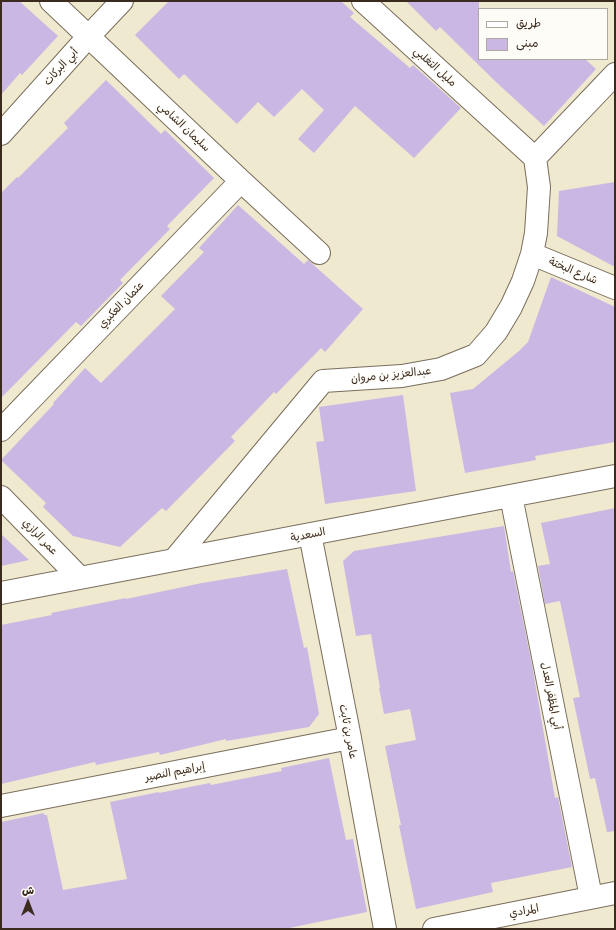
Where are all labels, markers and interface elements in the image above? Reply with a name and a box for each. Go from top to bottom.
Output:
legend [478,8,608,60]
text: طريق [516,15,541,30]
text: مبنى [516,35,539,50]
street label: مليل التغلبي [411,44,459,90]
street label: أبي البركات [41,46,81,88]
street label: سليمان الشامي [155,99,213,155]
street label: شارع البختة [547,255,599,287]
street label: عثمان العكبري [95,279,147,331]
street label: عبدالعزيز بن مروان [350,364,432,386]
street label: عمر الرازي [20,516,60,558]
street label: السعدية [289,525,327,545]
street label: أبي المظفر العدل [538,661,564,731]
street label: عامر بن ثابت [336,703,360,761]
street label: إبراهيم النصير [144,760,206,784]
north arrow [8,882,48,922]
text: ش [22,883,34,897]
street label: المرادي [508,902,540,920]

